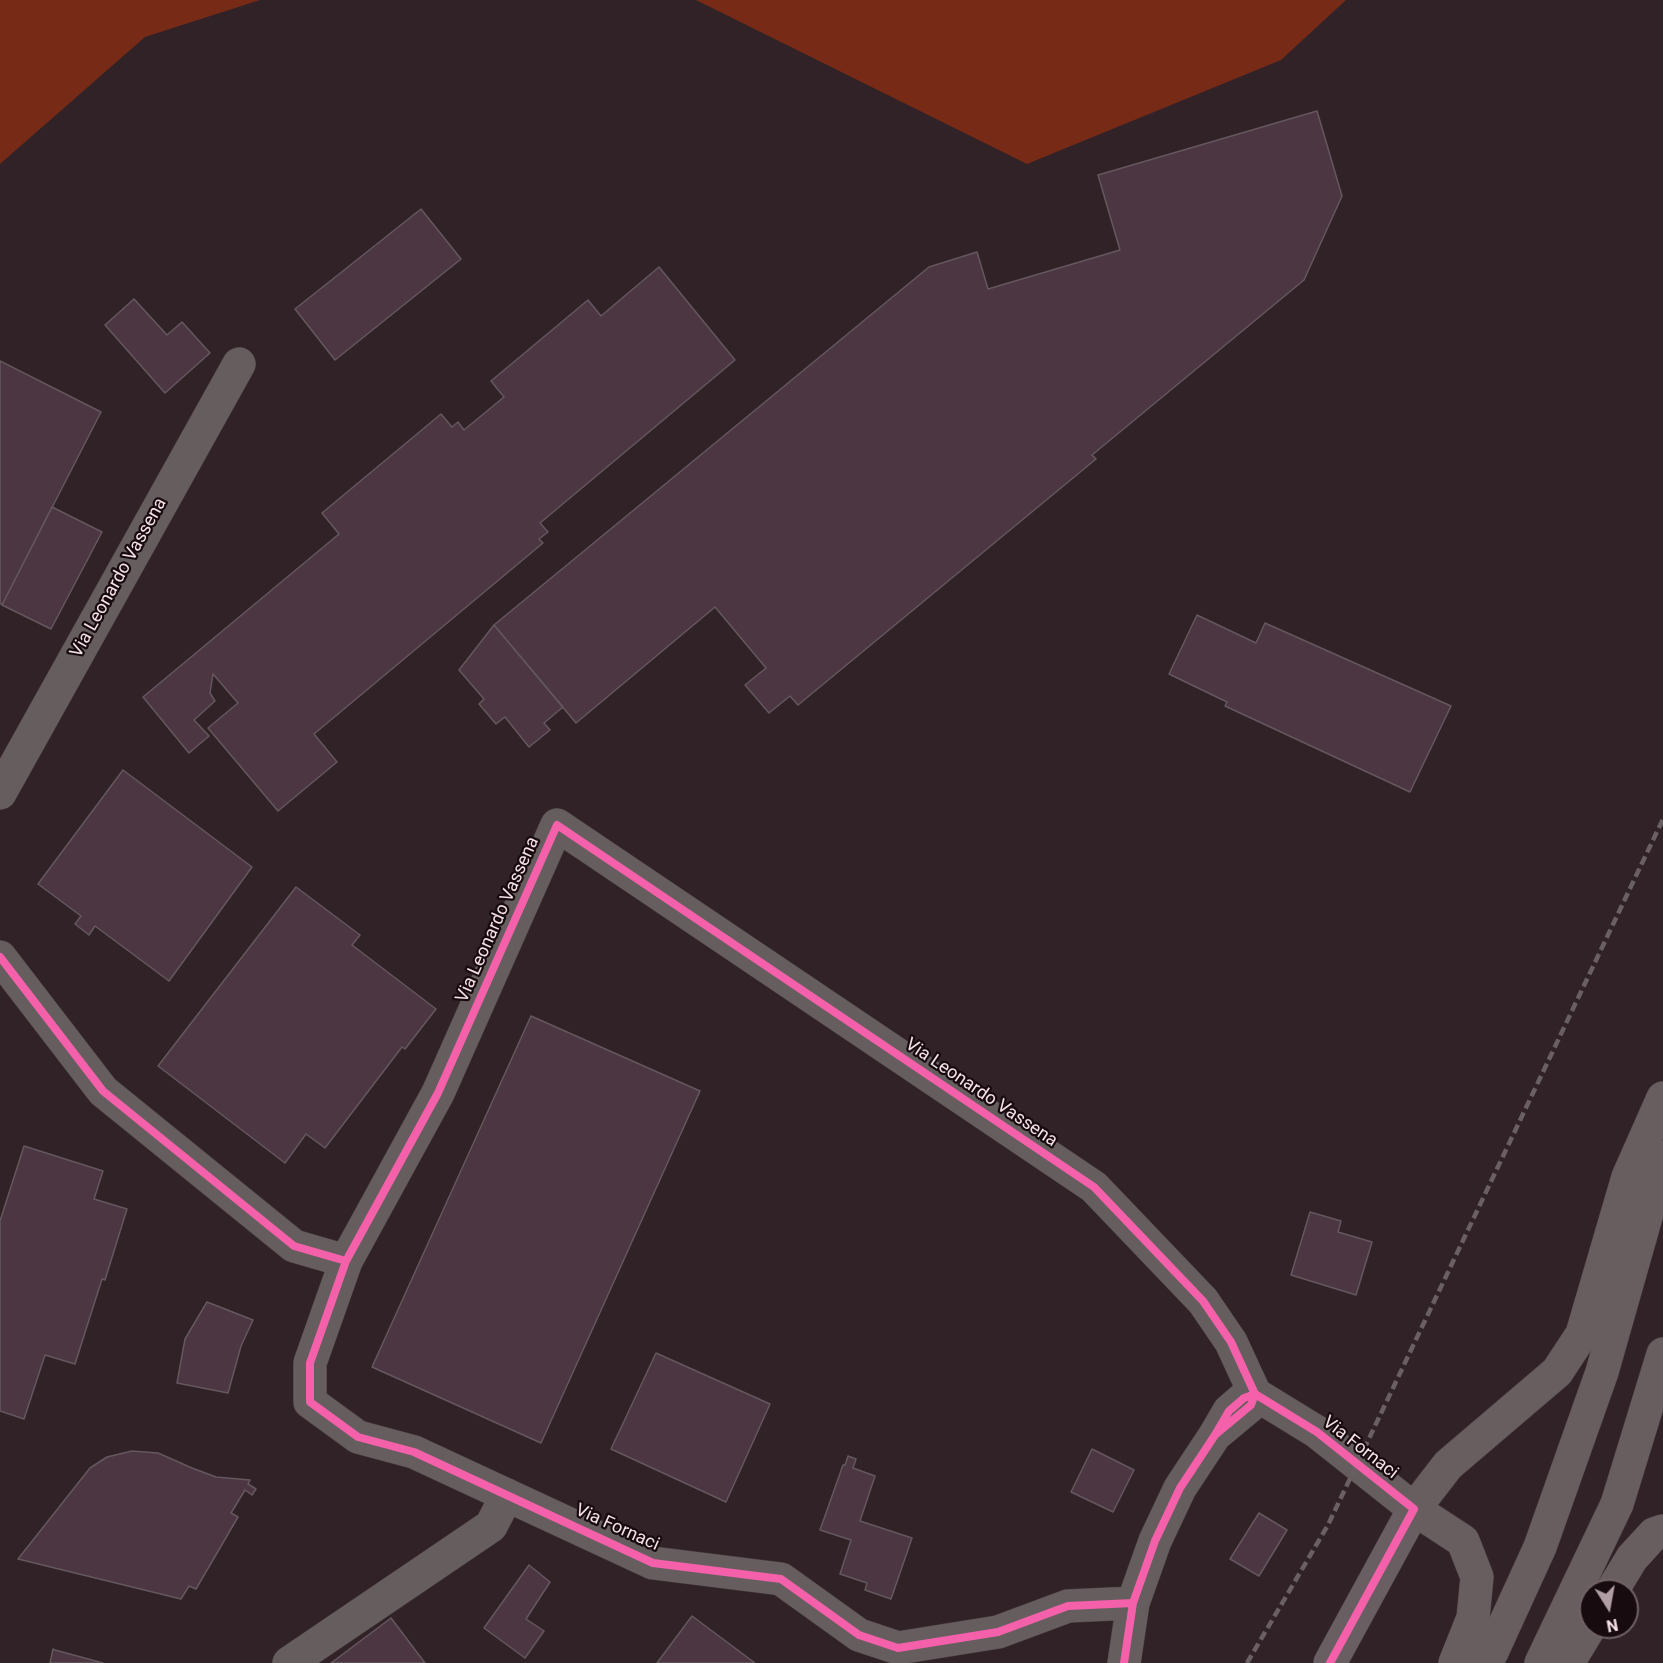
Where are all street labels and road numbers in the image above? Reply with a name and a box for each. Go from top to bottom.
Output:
street label: Via Leonardo Vassena [66,495,172,661]
street label: Via Leonardo Vassena [452,834,544,1006]
street label: Via Leonardo Vassena [901,1034,1061,1152]
street label: Via Fornaci [1318,1412,1402,1484]
street label: Via Fornaci [572,1500,662,1556]

